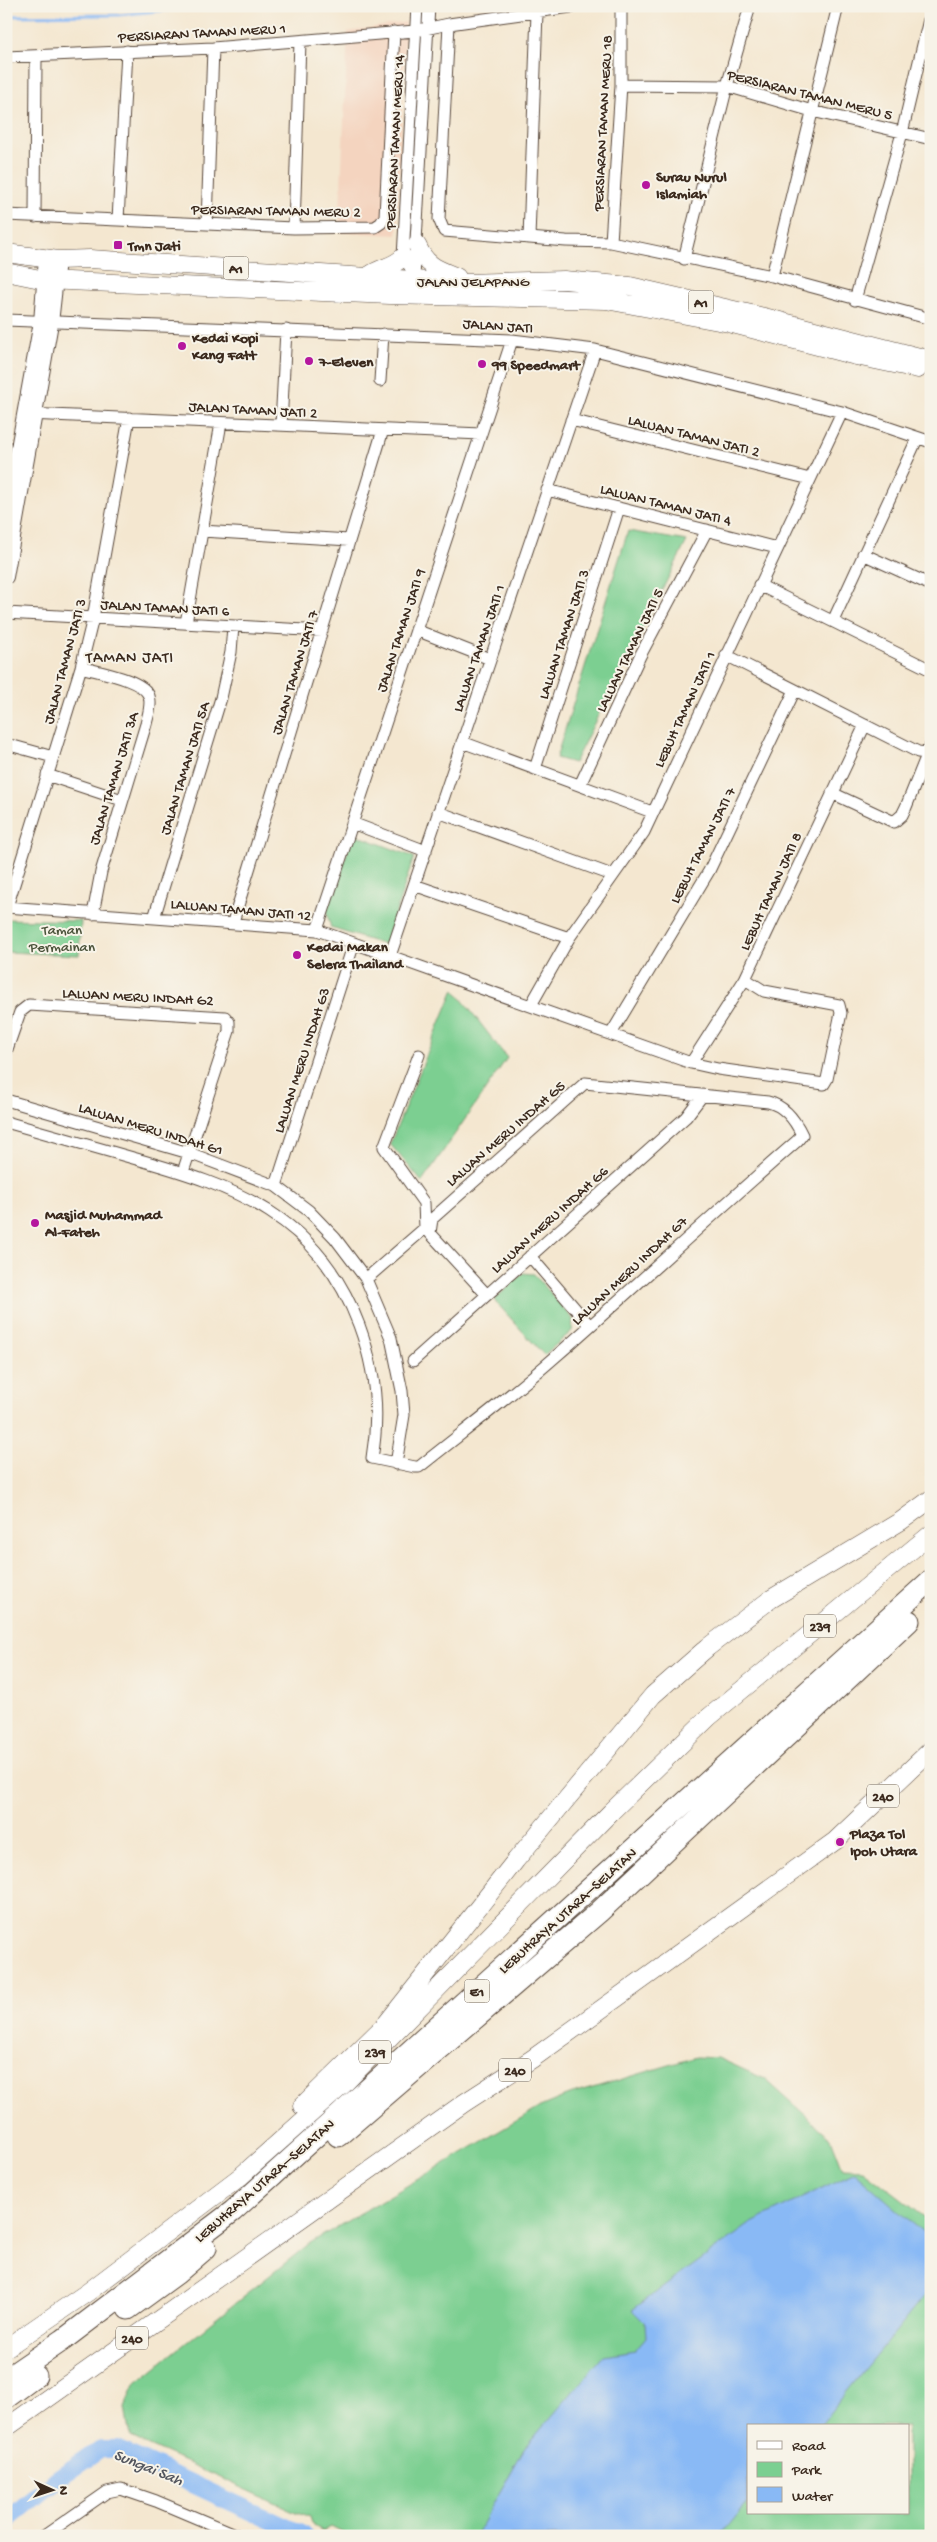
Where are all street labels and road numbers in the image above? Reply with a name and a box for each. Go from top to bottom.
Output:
street label: PERSIARAN TAMAN MERU 1 [117,21,286,47]
street label: PERSIARAN TAMAN MERU 18 [590,35,618,213]
street label: PERSIARAN TAMAN MERU 14 [382,54,410,231]
street label: PERSIARAN TAMAN MERU 5 [724,66,894,125]
street label: PERSIARAN TAMAN MERU 2 [190,202,361,222]
road number: A1 [224,256,248,280]
street label: JALAN JELAPANG [417,274,530,292]
road number: A1 [688,290,714,314]
street label: JALAN JATI [462,316,534,338]
street label: JALAN TAMAN JATI 2 [188,399,318,423]
street label: LALUAN TAMAN JATI 2 [626,412,761,462]
street label: LALUAN TAMAN JATI 4 [598,481,733,531]
street label: JALAN TAMAN JATI 9 [373,566,431,695]
street label: LALUAN TAMAN JATI 3 [535,567,594,702]
street label: LALUAN TAMAN JATI 1 [450,583,510,715]
street label: LALUAN TAMAN JATI 5 [593,586,669,716]
street label: JALAN TAMAN JATI 3 [41,597,91,726]
street label: JALAN TAMAN JATI 6 [100,597,230,621]
street label: JALAN TAMAN JATI 7 [268,607,324,737]
street label: LEBUH TAMAN JATI 1 [651,649,721,771]
street label: JALAN TAMAN JATI 5A [157,699,215,837]
street label: JALAN TAMAN JATI 3A [86,709,144,847]
street label: LEBUH TAMAN JATI 7 [667,784,741,907]
street label: LEBUH TAMAN JATI 8 [737,830,807,954]
street label: LALUAN TAMAN JATI 12 [170,896,312,926]
street label: LALUAN MERU INDAH G2 [62,985,214,1011]
street label: LALUAN MERU INDAH G3 [271,985,335,1136]
street label: LALUAN MERU INDAH G5 [443,1078,570,1191]
street label: LALUAN MERU INDAH G1 [76,1099,225,1160]
street label: LALUAN MERU INDAH G6 [488,1163,613,1278]
street label: LALUAN MERU INDAH G7 [569,1212,693,1330]
road number: 239 [804,1614,836,1638]
road number: 240 [867,1784,899,1808]
street label: LEBUHRAYA UTARA–SELATAN [495,1844,641,1978]
road number: E1 [464,1980,490,2002]
road number: 239 [359,2040,391,2064]
road number: 240 [499,2058,531,2082]
street label: LEBUHRAYA UTARA–SELATAN [191,2116,339,2247]
road number: 240 [116,2326,148,2350]

